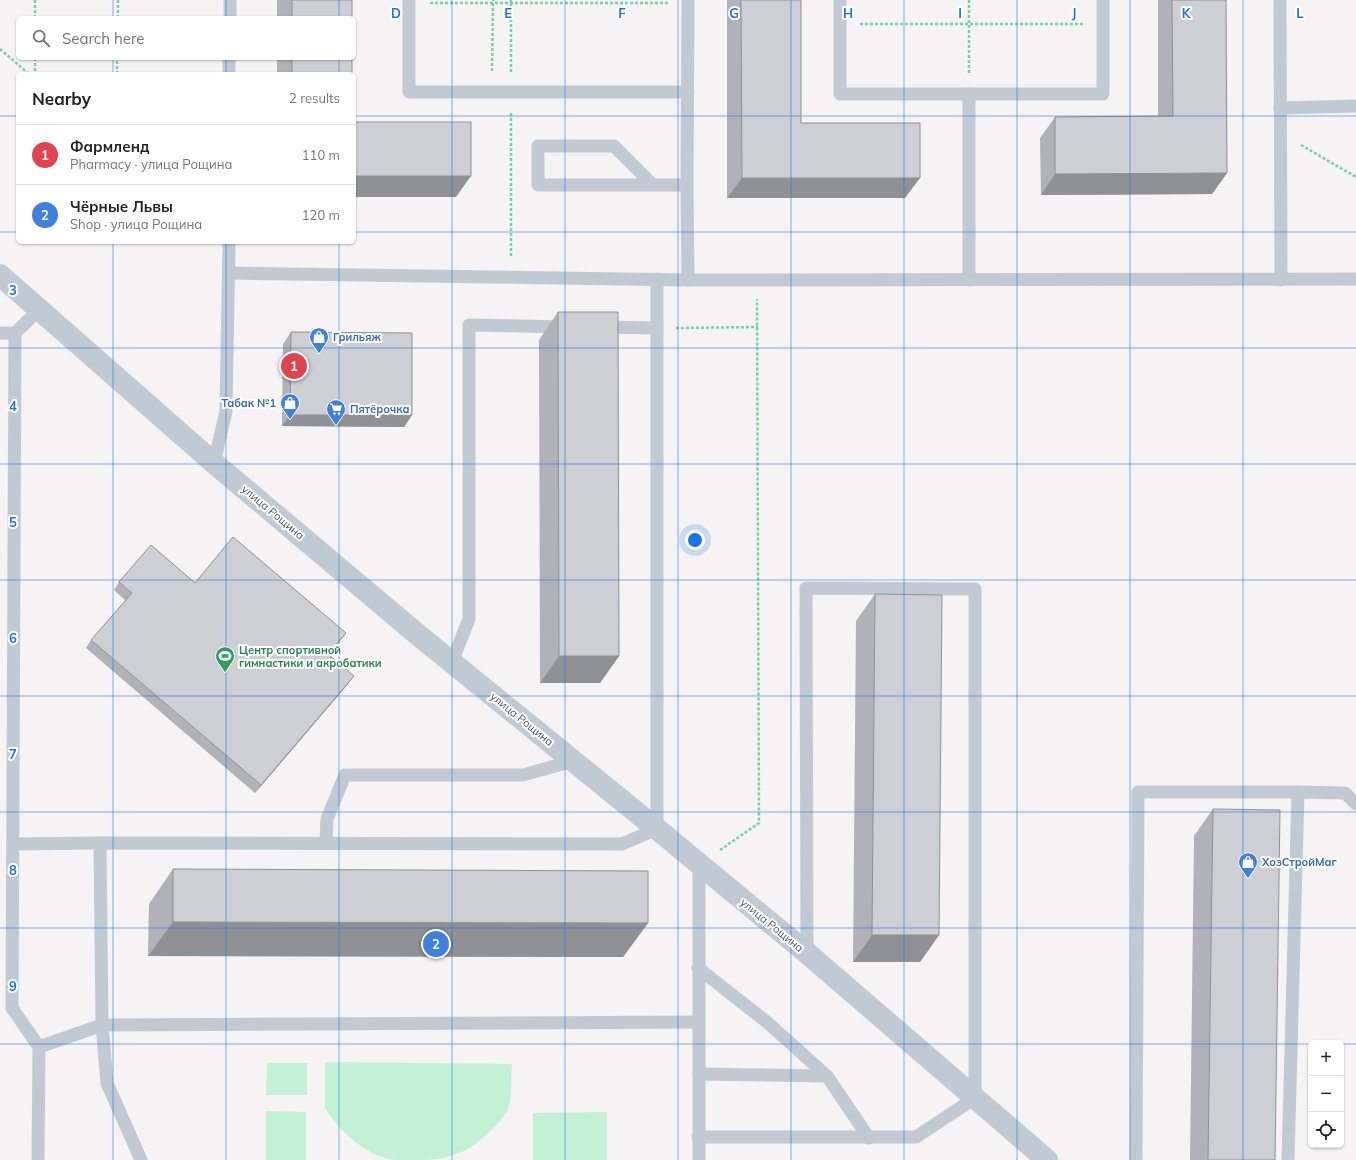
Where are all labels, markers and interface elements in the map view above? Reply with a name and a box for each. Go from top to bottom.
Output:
text: D [391,5,401,21]
text: E [504,5,512,21]
text: F [618,5,626,21]
text: G [729,5,739,21]
text: H [843,5,853,21]
text: I [958,5,962,21]
text: J [1072,5,1076,21]
text: K [1182,5,1192,21]
text: L [1296,5,1304,21]
search box [16,16,356,60]
icon: search [30,27,52,49]
text: Search here [62,29,144,48]
text: Nearby [32,88,91,109]
text: 2 results [289,90,340,106]
text: Фармленд [70,137,149,156]
text: 1 [41,147,49,163]
text: 110 m [302,147,340,163]
text: Pharmacy · улица Рощина [70,156,232,172]
text: Чёрные Львы [70,197,173,216]
text: 2 [41,207,49,223]
text: 120 m [302,207,340,223]
text: Shop · улица Рощина [70,216,202,232]
text: 3 [9,282,17,298]
shop icon: Грильяж [308,326,330,354]
place label: Грильяж [333,330,381,344]
pin: 1 [281,351,307,381]
shop icon: Табак №1 [279,392,301,420]
place label: Табак №1 [221,396,276,410]
text: 4 [9,398,17,414]
supermarket icon: Пятёрочка [325,398,347,426]
place label: Пятёрочка [350,402,410,416]
street label: улица Рощина [239,482,307,542]
text: 5 [9,514,17,530]
your location [685,530,705,550]
text: 6 [9,630,17,646]
place label: Центр спортивной гимнастики и акробатики [239,643,382,670]
sports icon: Центр спортивной гимнастики и акробатики [214,645,236,673]
street label: улица Рощина [488,689,556,749]
text: 7 [9,746,17,762]
shop icon: ХозСтройМаг [1237,851,1259,879]
place label: ХозСтройМаг [1261,855,1337,869]
text: 8 [9,862,17,878]
street label: улица Рощина [738,895,806,955]
pin: 2 [423,929,449,959]
text: 9 [9,978,17,994]
map controls [1308,1040,1344,1148]
button: + [1308,1040,1344,1076]
button: − [1308,1076,1344,1112]
button: locate [1308,1112,1344,1148]

